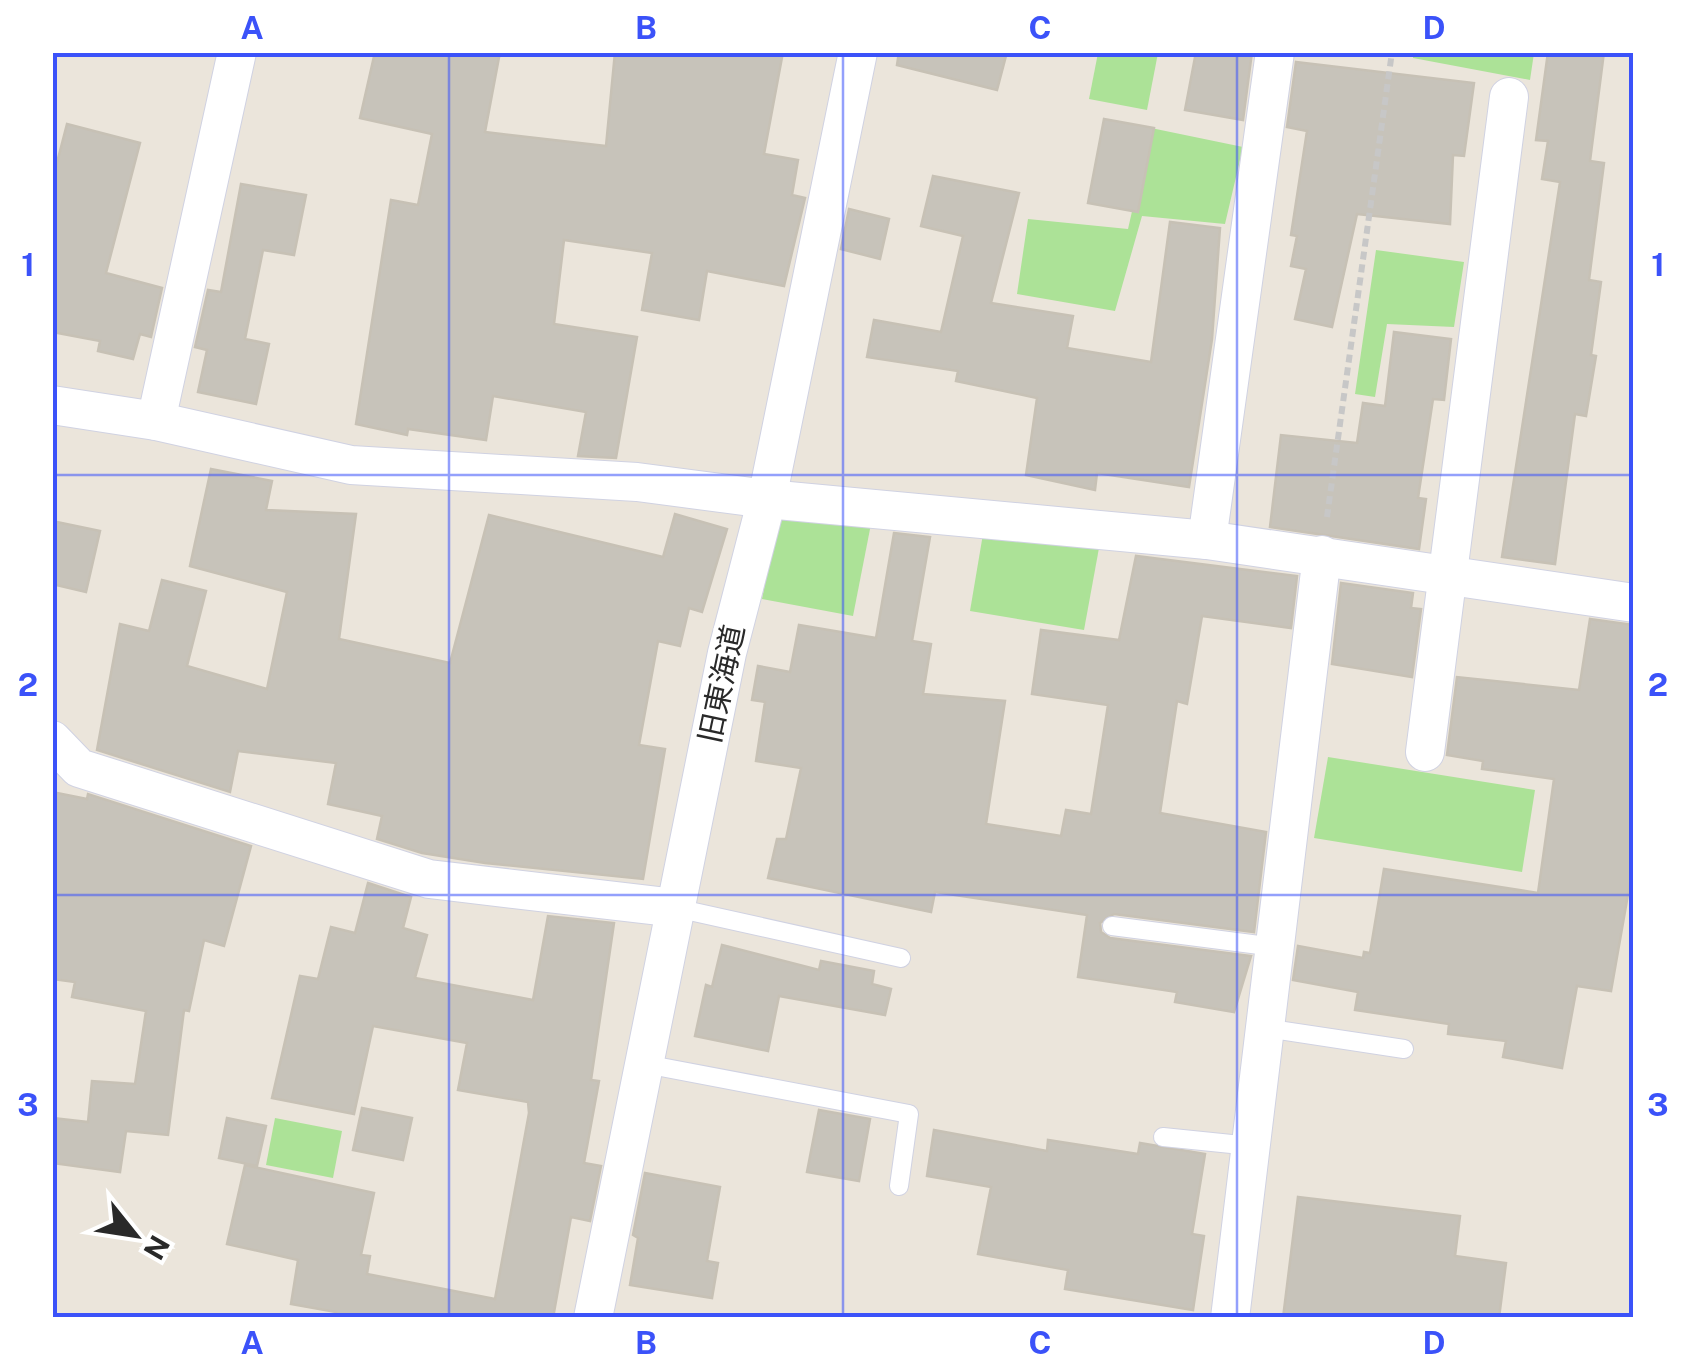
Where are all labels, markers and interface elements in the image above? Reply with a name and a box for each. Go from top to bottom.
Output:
text: A [240,9,264,46]
text: B [635,9,657,46]
text: C [1029,9,1051,46]
text: D [1422,9,1446,46]
text: 1 [21,246,35,283]
text: 1 [1651,246,1665,283]
street label: 旧東海道 [691,621,751,746]
text: 2 [18,666,38,703]
text: 2 [1648,666,1668,703]
text: 3 [17,1086,39,1123]
text: 3 [1647,1086,1669,1123]
north arrow [85,1185,185,1285]
text: N [137,1230,177,1265]
text: A [240,1324,264,1361]
text: B [635,1324,657,1361]
text: C [1029,1324,1051,1361]
text: D [1422,1324,1446,1361]

